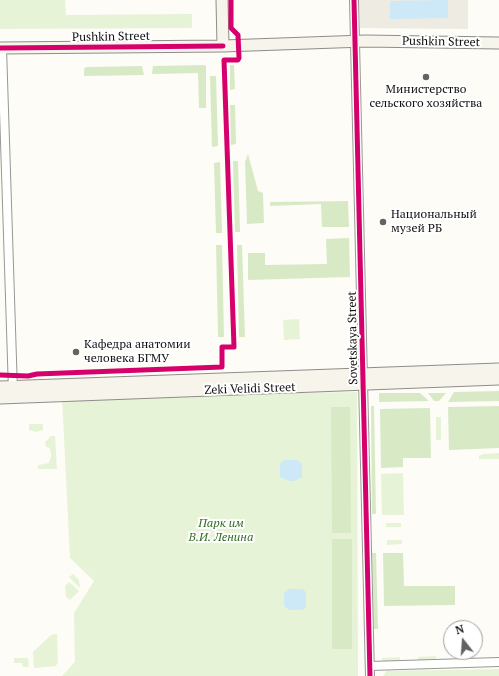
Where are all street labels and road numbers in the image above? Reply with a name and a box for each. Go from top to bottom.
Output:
street label: Pushkin Street [72,29,150,45]
street label: Pushkin Street [402,34,480,50]
street label: Sovetskaya Street [345,291,361,385]
street label: Zeki Velidi Street [204,380,296,398]

